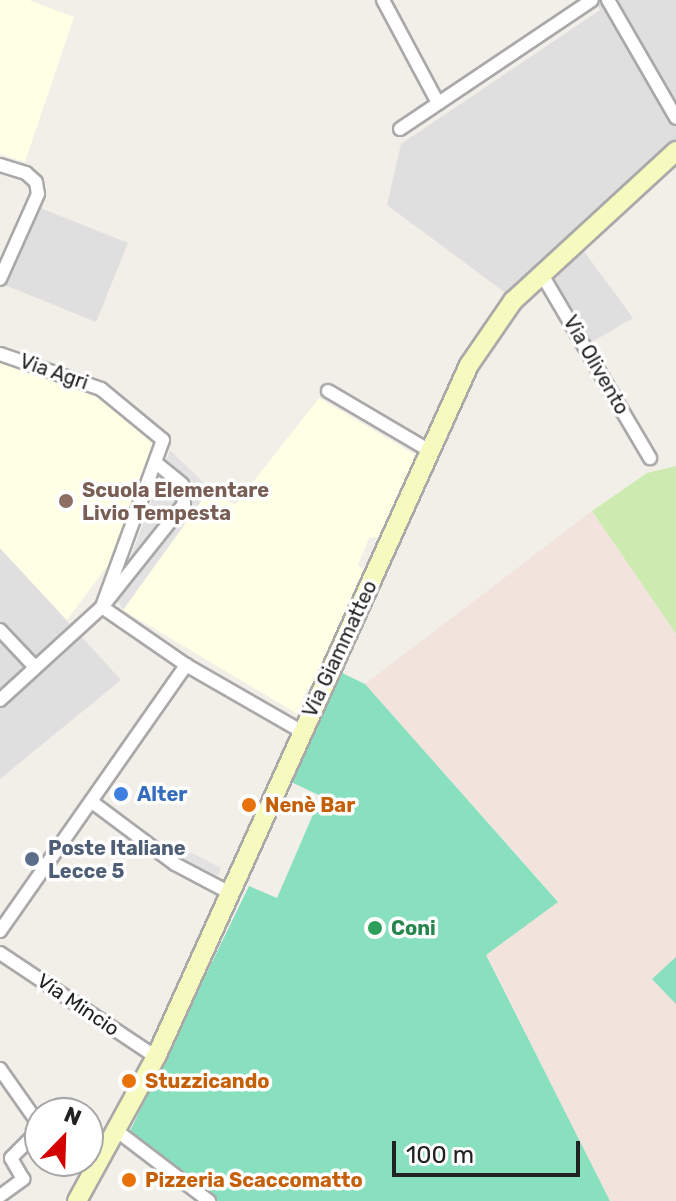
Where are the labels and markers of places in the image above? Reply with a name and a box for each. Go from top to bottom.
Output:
place label: Scuola Elementare Livio Tempesta [82,478,269,525]
marker: Scuola Elementare Livio Tempesta [57,492,75,510]
place label: Alter [137,782,187,806]
marker: Alter [112,785,130,803]
place label: Nenè Bar [265,793,355,817]
marker: Nenè Bar [240,796,258,814]
place label: Poste Italiane Lecce 5 [48,836,186,883]
marker: Poste Italiane Lecce 5 [23,850,41,868]
place label: Coni [391,916,436,940]
marker: Coni [366,919,384,937]
place label: Stuzzicando [145,1069,270,1093]
marker: Stuzzicando [120,1072,138,1090]
place label: Pizzeria Scaccomatto [145,1168,363,1192]
marker: Pizzeria Scaccomatto [120,1171,138,1189]

